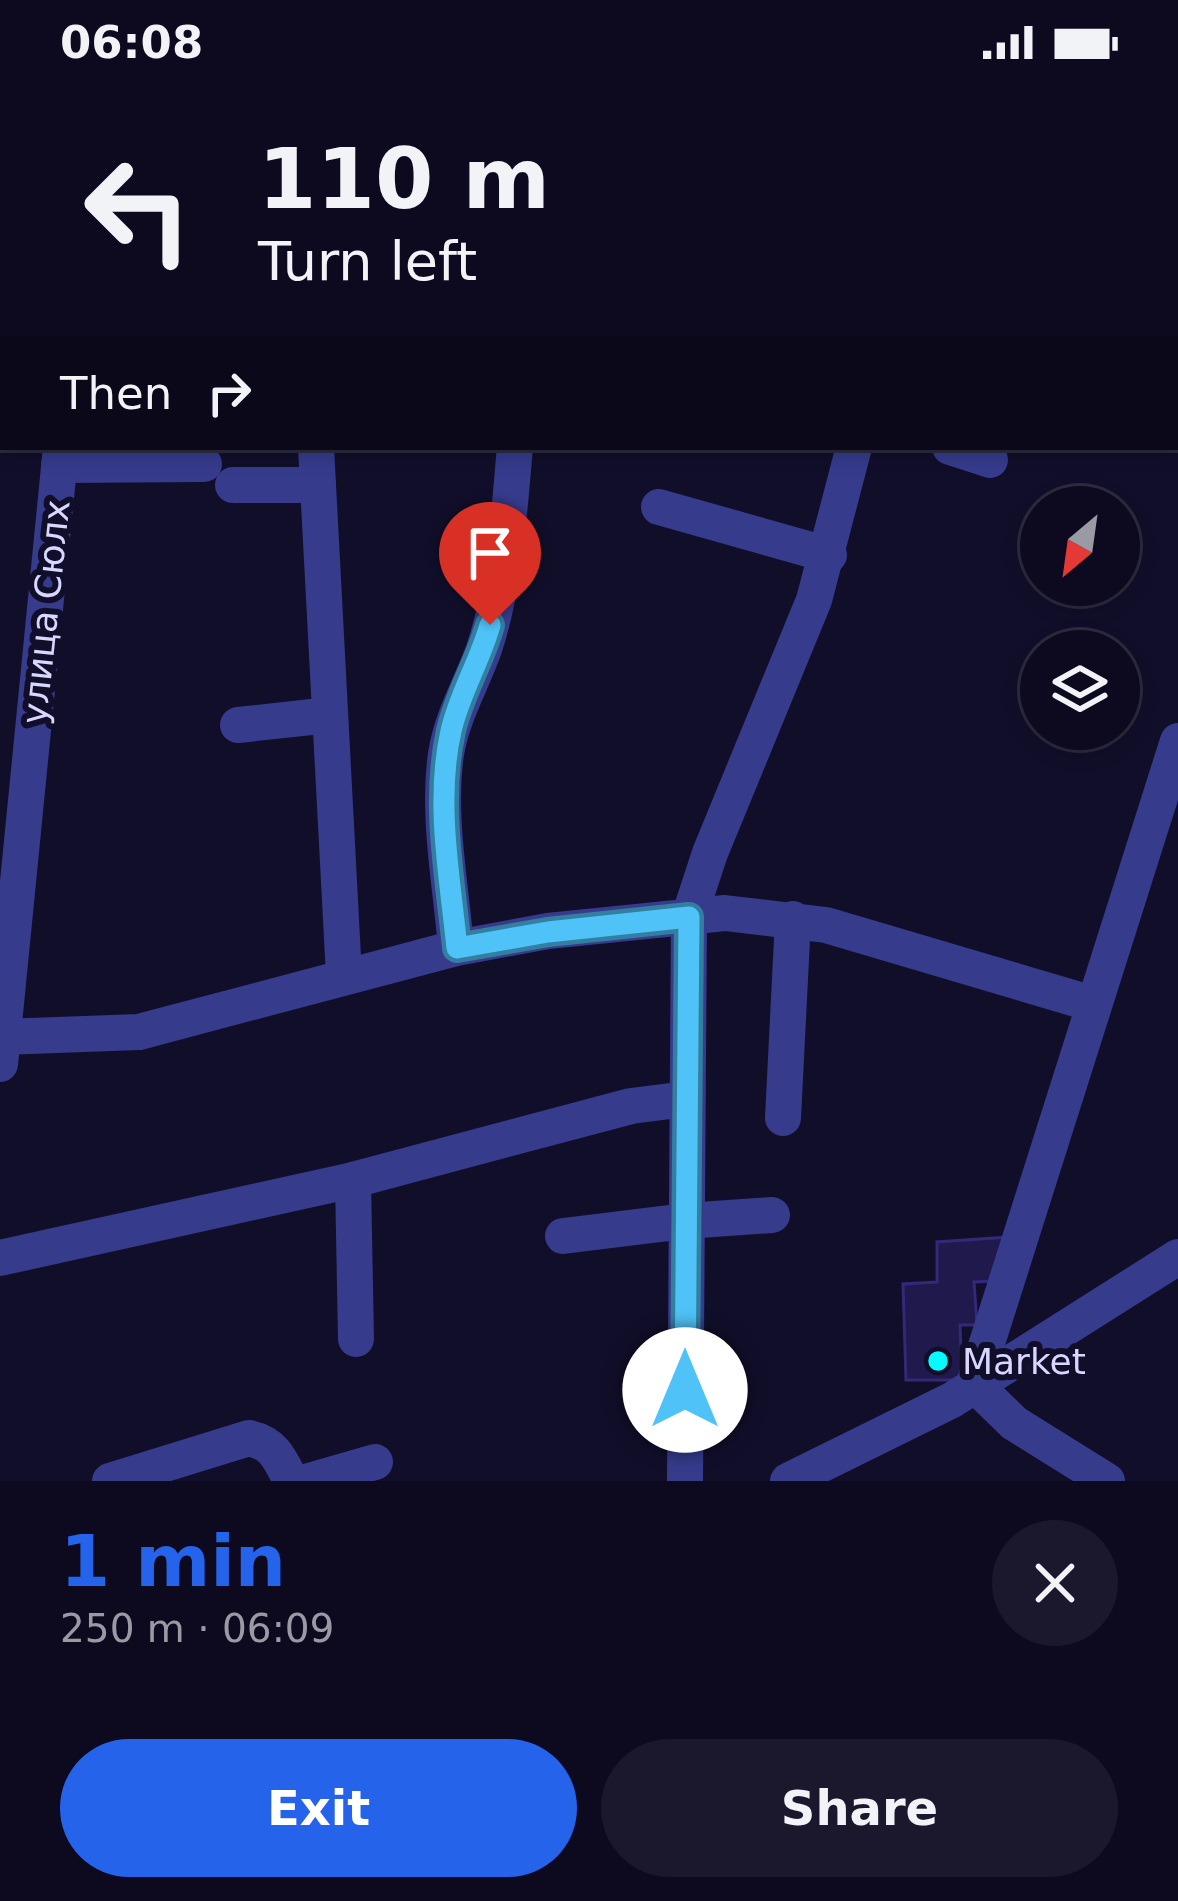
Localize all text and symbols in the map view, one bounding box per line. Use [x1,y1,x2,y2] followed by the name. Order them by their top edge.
[60,16,203,69] text: 06:08
[258,130,550,228] text: 110 m
[60,132,216,288] icon: left
[258,230,477,293] text: Turn left
[196,360,262,426] icon: right
[60,367,172,420] text: Then
[1020,486,1140,606] north arrow
[1020,486,1140,750] map controls
[13,498,78,726] street label: улица Сюлх
[439,502,541,625] pin
[457,520,523,586] icon: arrive
[1020,630,1140,750] button: layers
[622,1327,748,1453] position arrow
[962,1341,1086,1382] place label: Market
[925,1348,951,1374] marker: Market
[60,1519,286,1603] text: 1 min
[992,1520,1118,1646] button: close
[60,1606,334,1651] text: 250 m · 06:09
[60,1739,577,1877] button: Exit
[601,1739,1118,1877] button: Share

